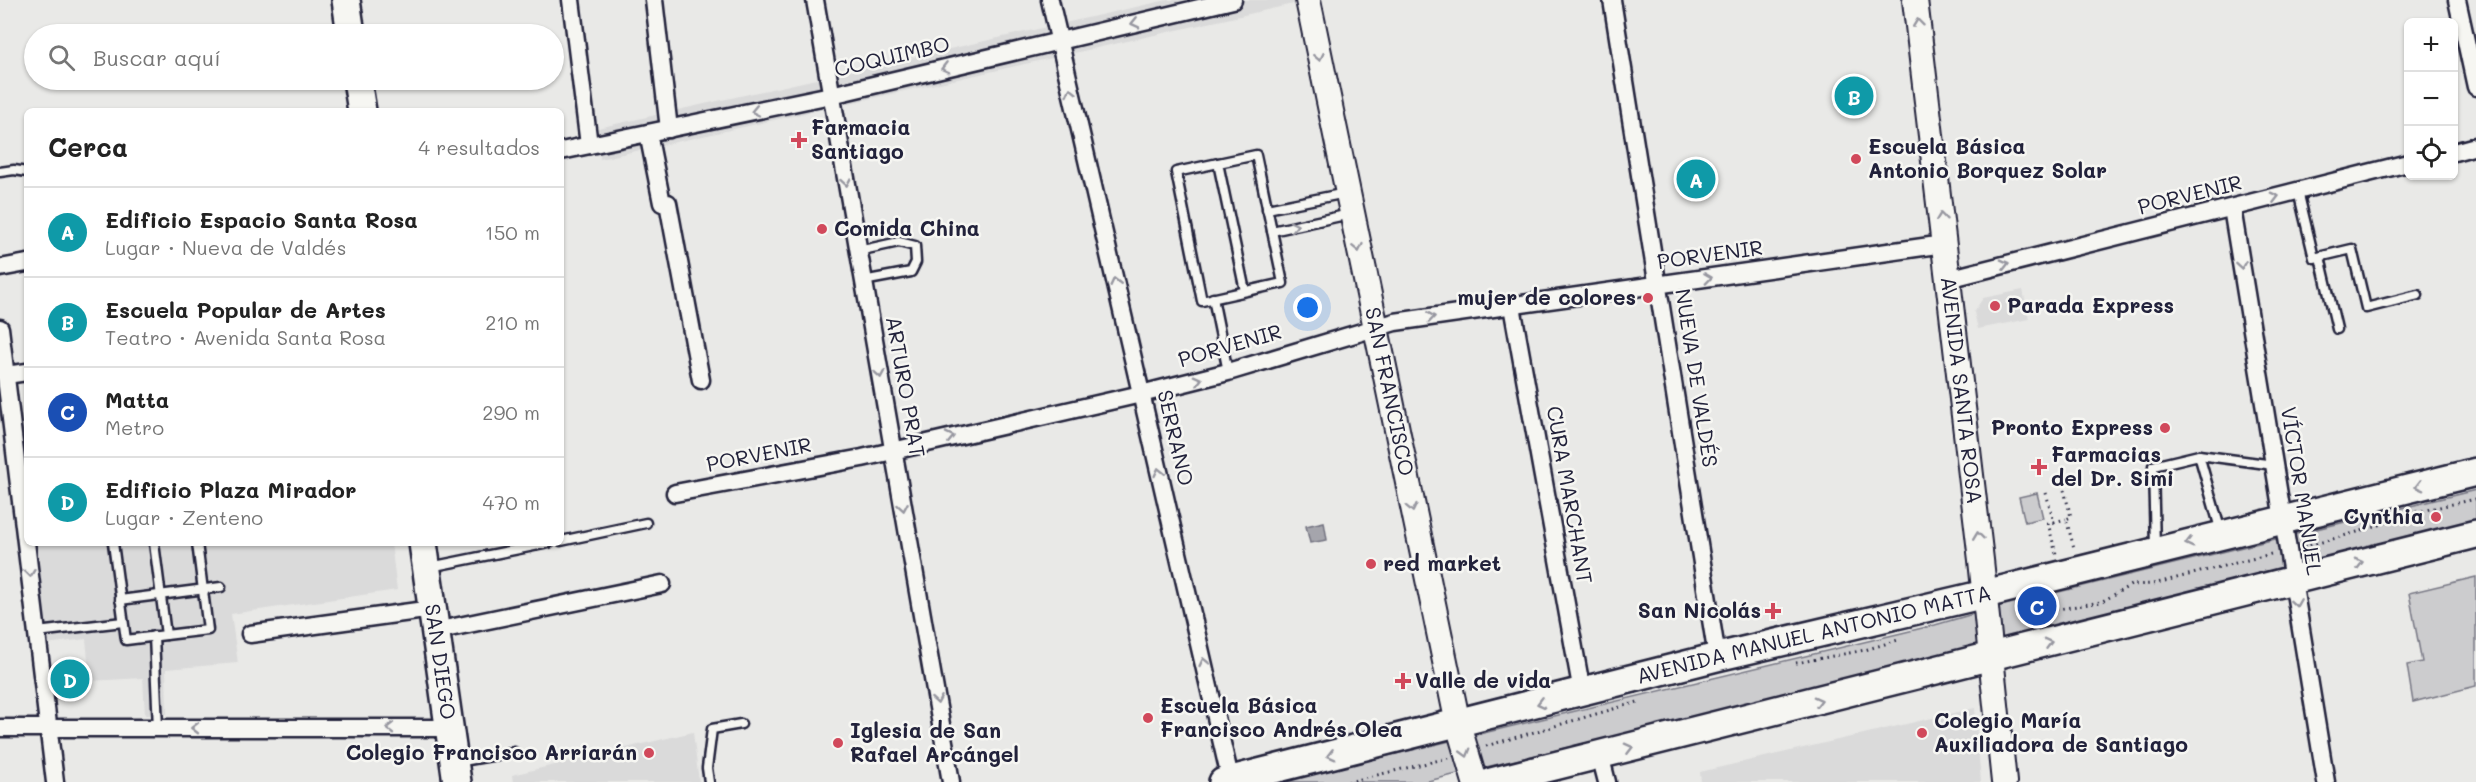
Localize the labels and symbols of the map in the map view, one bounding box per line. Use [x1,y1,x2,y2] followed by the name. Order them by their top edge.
[1130,15,1140,28] one-way arrow
[1912,19,1925,28] one-way arrow
[831,29,952,82] street label: COQUIMBO
[1312,52,1325,62] one-way arrow
[940,60,950,73] one-way arrow
[1834,74,1874,118] pin: B
[1065,87,1078,97] one-way arrow
[750,104,760,117] one-way arrow
[811,113,911,164] place label: Farmacia Santiago
[1868,132,2107,183] place label: Escuela Básica Antonio Borquez Solar
[792,133,806,147] marker: Farmacia Santiago
[1849,152,1863,166] marker: Escuela Básica Antonio Borquez Solar
[1676,156,1716,201] pin: A
[2135,168,2245,220] street label: PORVENIR
[839,176,852,186] one-way arrow
[2270,191,2280,204] one-way arrow
[1935,212,1947,221] one-way arrow
[834,214,980,241] place label: Comida China
[1289,221,1299,234] one-way arrow
[815,222,829,236] marker: Comida China
[1655,233,1764,274] street label: PORVENIR
[1351,243,1364,253] one-way arrow
[2000,259,2010,272] one-way arrow
[2235,261,2247,270] one-way arrow
[1703,273,1712,285] one-way arrow
[1936,275,1989,505] street label: AVENIDA SANTA ROSA
[1109,277,1122,287] one-way arrow
[1457,283,1636,310] place label: mujer de colores
[1670,286,1725,469] street label: NUEVA DE VALDÉS
[1641,291,1655,305] marker: mujer de colores
[2007,291,2174,318] place label: Parada Express
[1293,293,1322,322] your location
[1988,299,2002,313] marker: Parada Express
[1360,305,1421,478] street label: SAN FRANCISCO
[1427,311,1436,323] one-way arrow
[881,314,932,460] street label: ARTURO PRAT
[1175,317,1285,372] street label: PORVENIR
[873,369,886,379] one-way arrow
[1193,374,1203,387] one-way arrow
[1152,387,1201,488] street label: SERRANO
[1542,404,1599,586] street label: CURA MARCHANT
[2276,405,2329,577] street label: VÍCTOR MANUEL
[1991,413,2153,440] place label: Pronto Express
[2158,421,2172,435] marker: Pronto Express
[704,430,814,477] street label: PORVENIR
[945,431,955,444] one-way arrow
[2051,440,2174,491] place label: Farmacias del Dr. Simi
[2032,460,2046,474] marker: Farmacias del Dr. Simi
[1154,467,1167,477] one-way arrow
[2414,479,2424,492] one-way arrow
[1405,502,1418,512] one-way arrow
[2343,502,2424,530] place label: Cynthia
[897,503,909,512] one-way arrow
[2429,510,2443,524] marker: Cynthia
[1973,531,1985,540] one-way arrow
[2184,535,2194,548] one-way arrow
[1383,549,1501,576] place label: red market
[1364,557,1378,571] marker: red market
[2354,557,2364,570] one-way arrow
[24,569,36,578] one-way arrow
[1633,578,1994,689] street label: AVENIDA MANUEL ANTONIO MATTA
[2018,584,2056,628] pin: C
[1638,596,1761,623] place label: San Nicolás
[2290,598,2302,608] one-way arrow
[420,602,463,721] street label: SAN DIEGO
[1766,604,1780,618] marker: San Nicolás
[2043,638,2053,650] one-way arrow
[50,656,90,702] pin: D
[1198,657,1211,667] one-way arrow
[1415,666,1551,693] place label: Valle de vida
[1396,674,1410,688] marker: Valle de vida
[1160,691,1403,742] place label: Escuela Básica Francisco Andrés Olea
[930,694,943,704] one-way arrow
[1536,695,1546,708] one-way arrow
[1813,695,1823,708] one-way arrow
[1934,706,2188,757] place label: Colegio María Auxiliadora de Santiago
[1141,711,1155,725] marker: Escuela Básica Francisco Andrés Olea
[850,716,1019,767] place label: Iglesia de San Rafael Arcángel
[191,722,200,734] one-way arrow
[386,722,395,734] one-way arrow
[1915,726,1929,740] marker: Colegio María Auxiliadora de Santiago
[831,736,845,750] marker: Iglesia de San Rafael Arcángel
[346,738,637,765] place label: Colegio Francisco Arriarán
[1623,743,1634,755] one-way arrow
[642,746,656,760] marker: Colegio Francisco Arriarán
[1459,747,1471,758] one-way arrow
[1326,748,1337,760] one-way arrow

